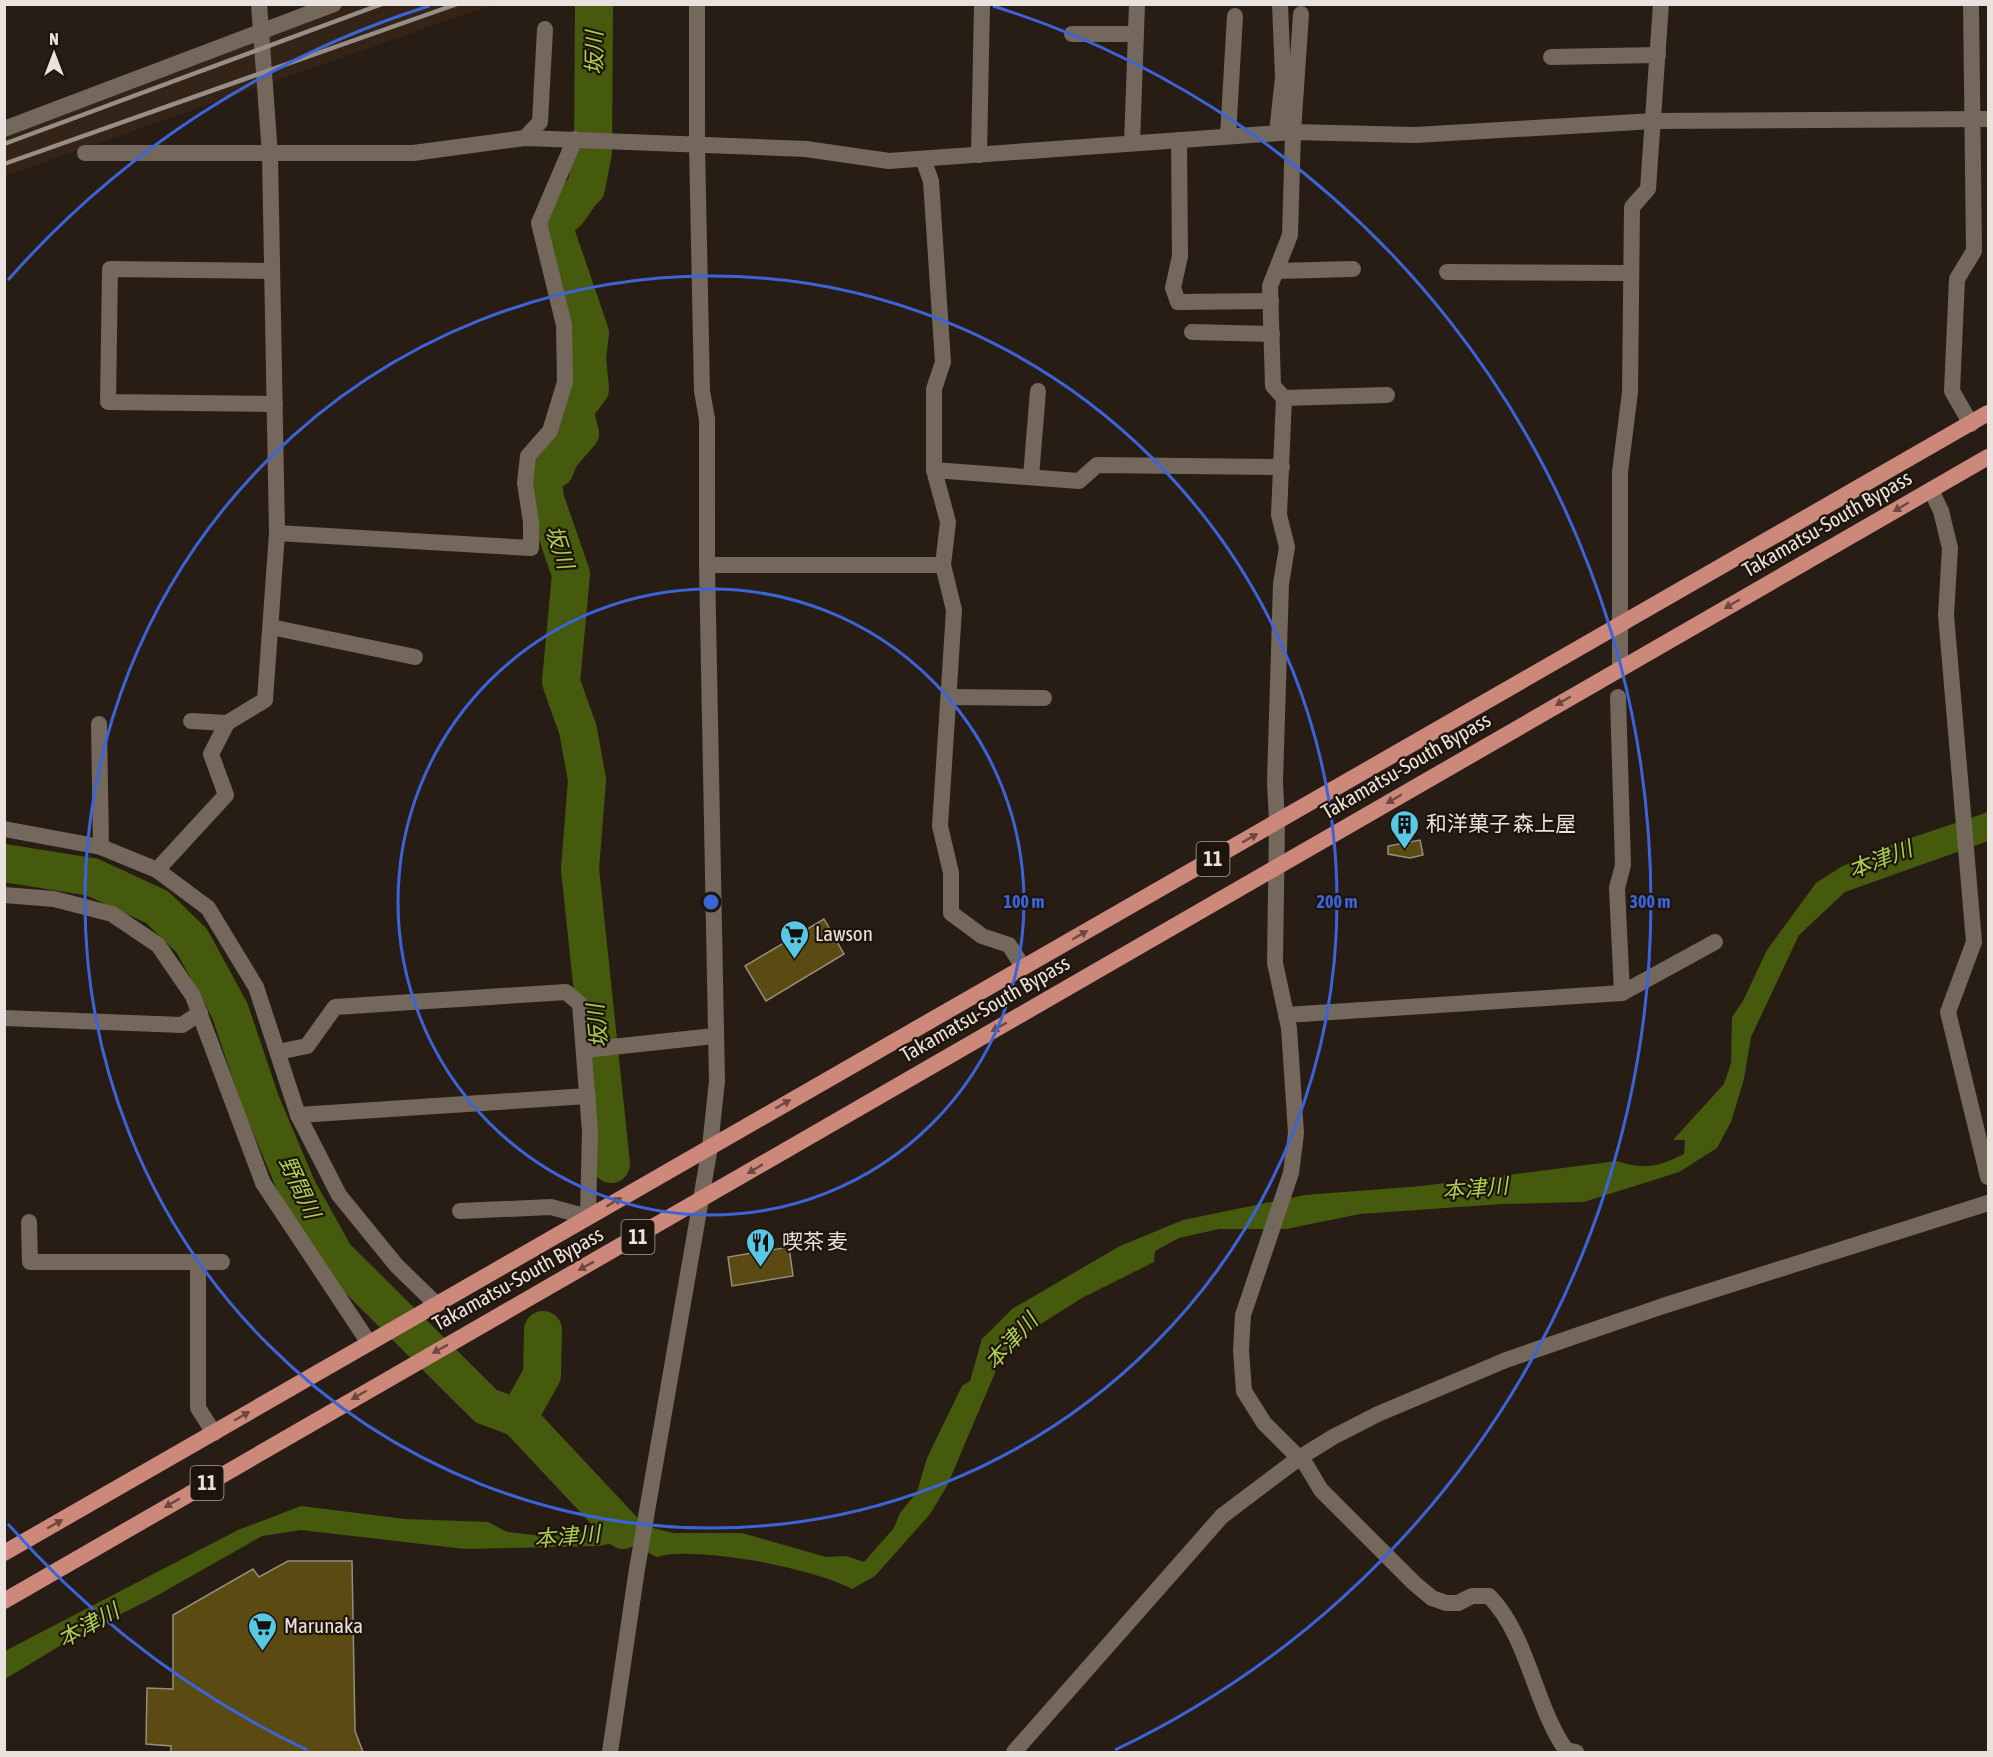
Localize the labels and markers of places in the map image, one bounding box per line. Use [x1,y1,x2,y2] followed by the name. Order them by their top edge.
[1389,808,1421,850] building icon: 和洋菓子 森上屋
[1426,811,1576,835] place label: 和洋菓子 森上屋
[701,892,721,912] centre of rings
[778,918,810,960] supermarket icon: Lawson
[815,921,873,945] place label: Lawson
[745,1226,777,1268] restaurant icon: 喫茶 麦
[782,1229,848,1253] place label: 喫茶 麦
[247,1610,279,1652] supermarket icon: Marunaka
[284,1613,363,1637] place label: Marunaka

